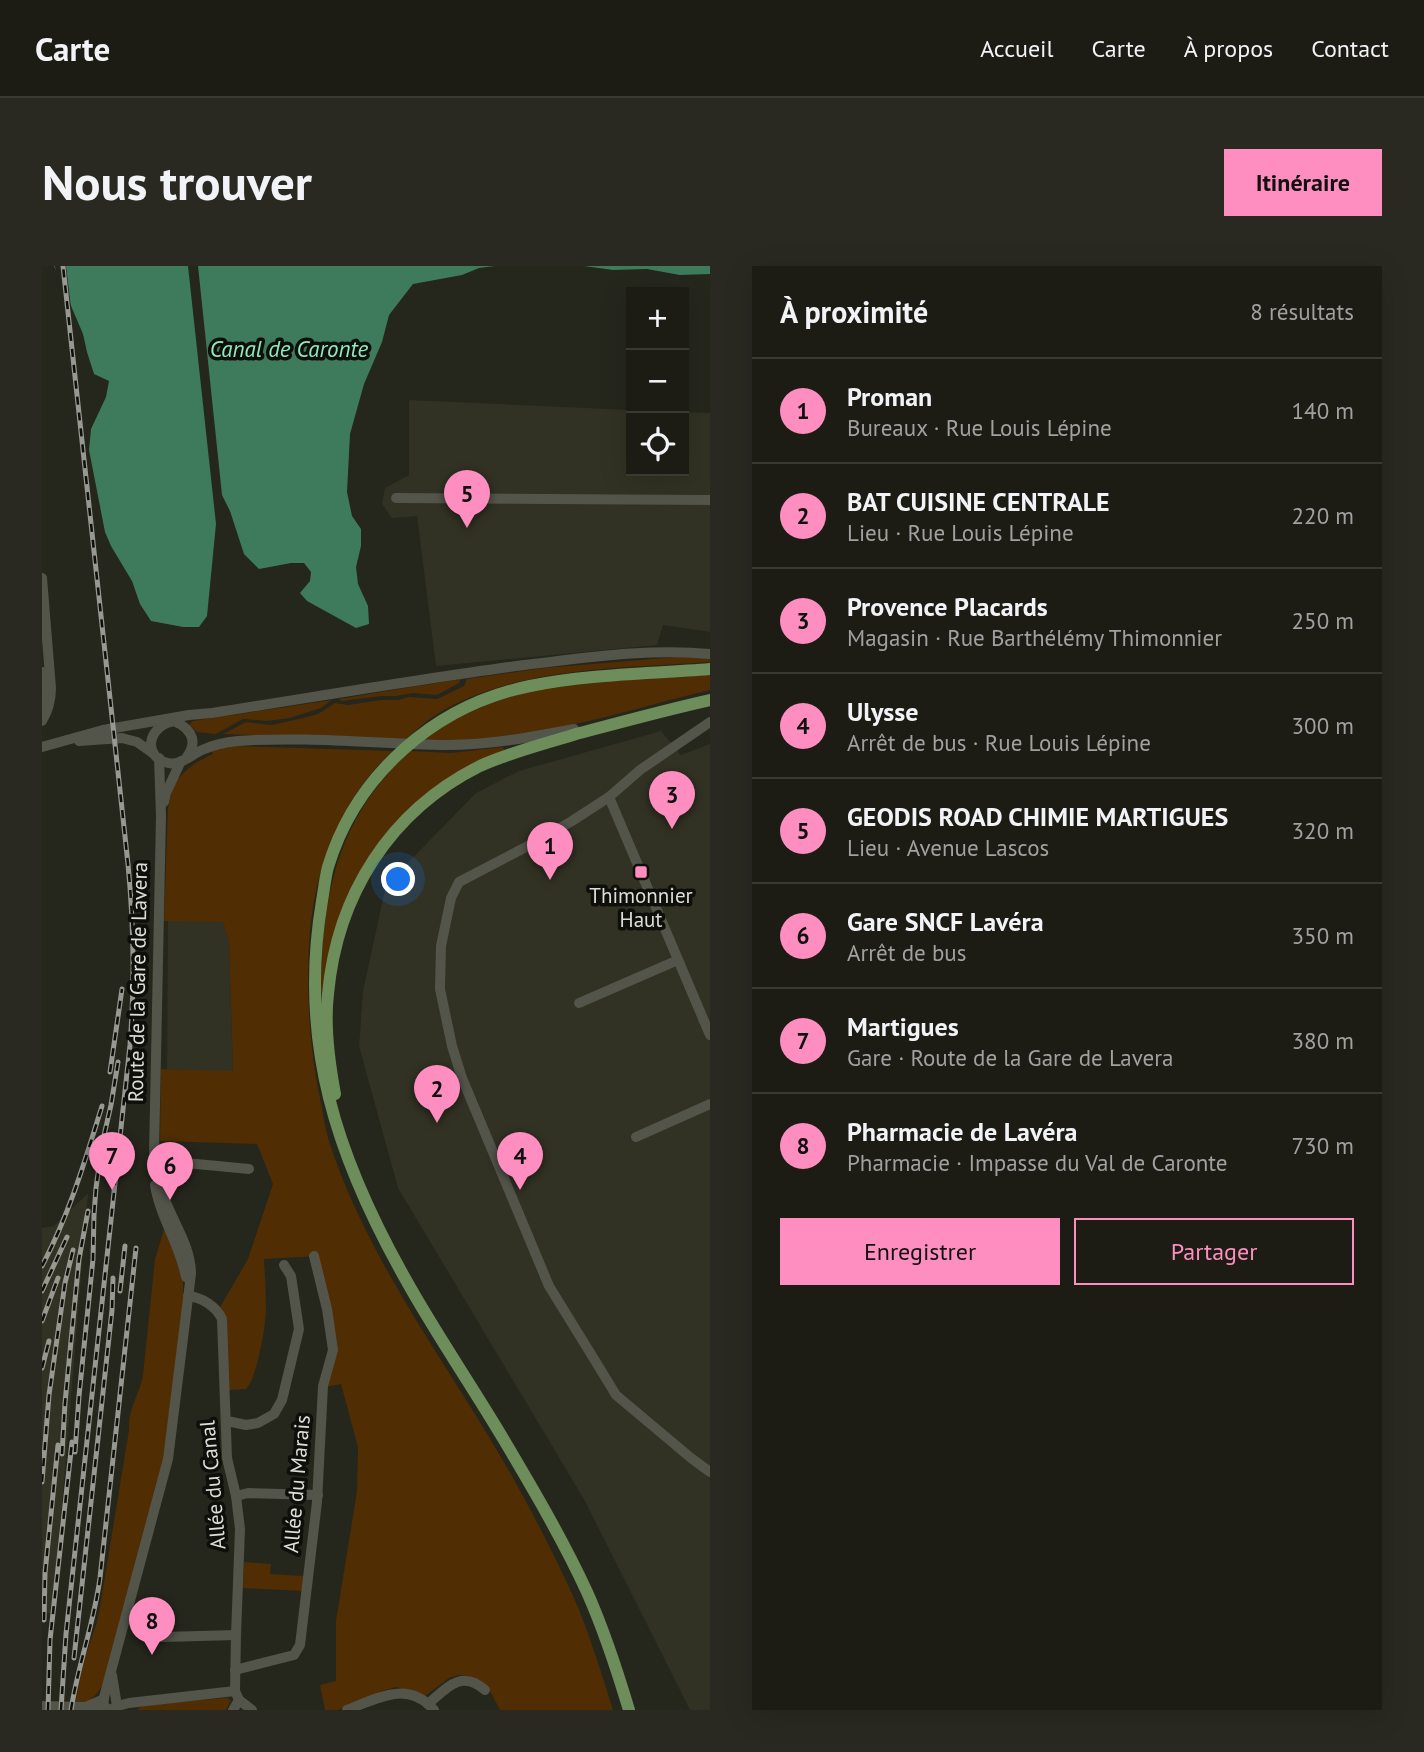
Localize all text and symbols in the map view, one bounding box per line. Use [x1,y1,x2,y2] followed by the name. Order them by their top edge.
[35,27,110,70] text: Carte
[980,33,1054,64] text: Accueil
[1092,33,1146,64] text: Carte
[1184,33,1273,64] text: À propos
[1311,33,1389,64] text: Contact
[1224,149,1382,216] button: Itinéraire
[42,150,312,214] text: Nous trouver
[626,287,689,476] map controls
[626,287,689,350] button: +
[780,292,928,331] text: À proximité
[1250,297,1354,326] text: 8 résultats
[210,334,369,363] water label: Canal de Caronte
[626,350,689,413] button: −
[847,380,932,413] text: Proman
[796,396,810,425] text: 1
[1292,396,1354,425] text: 140 m
[626,413,689,476] button: locate
[847,413,1112,442] text: Bureaux · Rue Louis Lépine
[444,470,490,528] pin: 5
[847,485,1110,518] text: BAT CUISINE CENTRALE
[796,501,810,530] text: 2
[1292,501,1354,530] text: 220 m
[847,518,1074,547] text: Lieu · Rue Louis Lépine
[847,590,1048,623] text: Provence Placards
[796,606,810,635] text: 3
[1292,606,1354,635] text: 250 m
[847,623,1222,652] text: Magasin · Rue Barthélémy Thimonnier
[847,695,919,728] text: Ulysse
[796,711,810,740] text: 4
[1292,711,1354,740] text: 300 m
[847,728,1151,757] text: Arrêt de bus · Rue Louis Lépine
[649,771,695,829] pin: 3
[847,800,1228,833] text: GEODIS ROAD CHIMIE MARTIGUES
[796,816,810,845] text: 5
[1292,816,1354,845] text: 320 m
[527,822,573,880] pin: 1
[847,833,1049,862] text: Lieu · Avenue Lascos
[122,862,153,1102] street label: Route de la Gare de Lavera
[381,862,415,896] your location
[633,864,649,880] marker: Thimonnier Haut
[589,882,693,933] place label: Thimonnier Haut
[847,905,1044,938] text: Gare SNCF Lavéra
[796,921,810,950] text: 6
[1292,921,1354,950] text: 350 m
[847,938,966,967] text: Arrêt de bus
[847,1010,959,1043] text: Martigues
[796,1026,810,1055] text: 7
[1292,1026,1354,1055] text: 380 m
[847,1043,1173,1072] text: Gare · Route de la Gare de Lavera
[414,1065,460,1123] pin: 2
[847,1115,1077,1148] text: Pharmacie de Lavéra
[796,1131,810,1160] text: 8
[1292,1131,1354,1160] text: 730 m
[89,1132,135,1190] pin: 7
[497,1132,543,1190] pin: 4
[147,1142,193,1200] pin: 6
[847,1148,1228,1177] text: Pharmacie · Impasse du Val de Caronte
[780,1218,1060,1285] button: Enregistrer
[1074,1218,1354,1285] button: Partager
[277,1414,316,1554] street label: Allée du Marais
[193,1419,232,1551] street label: Allée du Canal
[129,1597,175,1655] pin: 8

